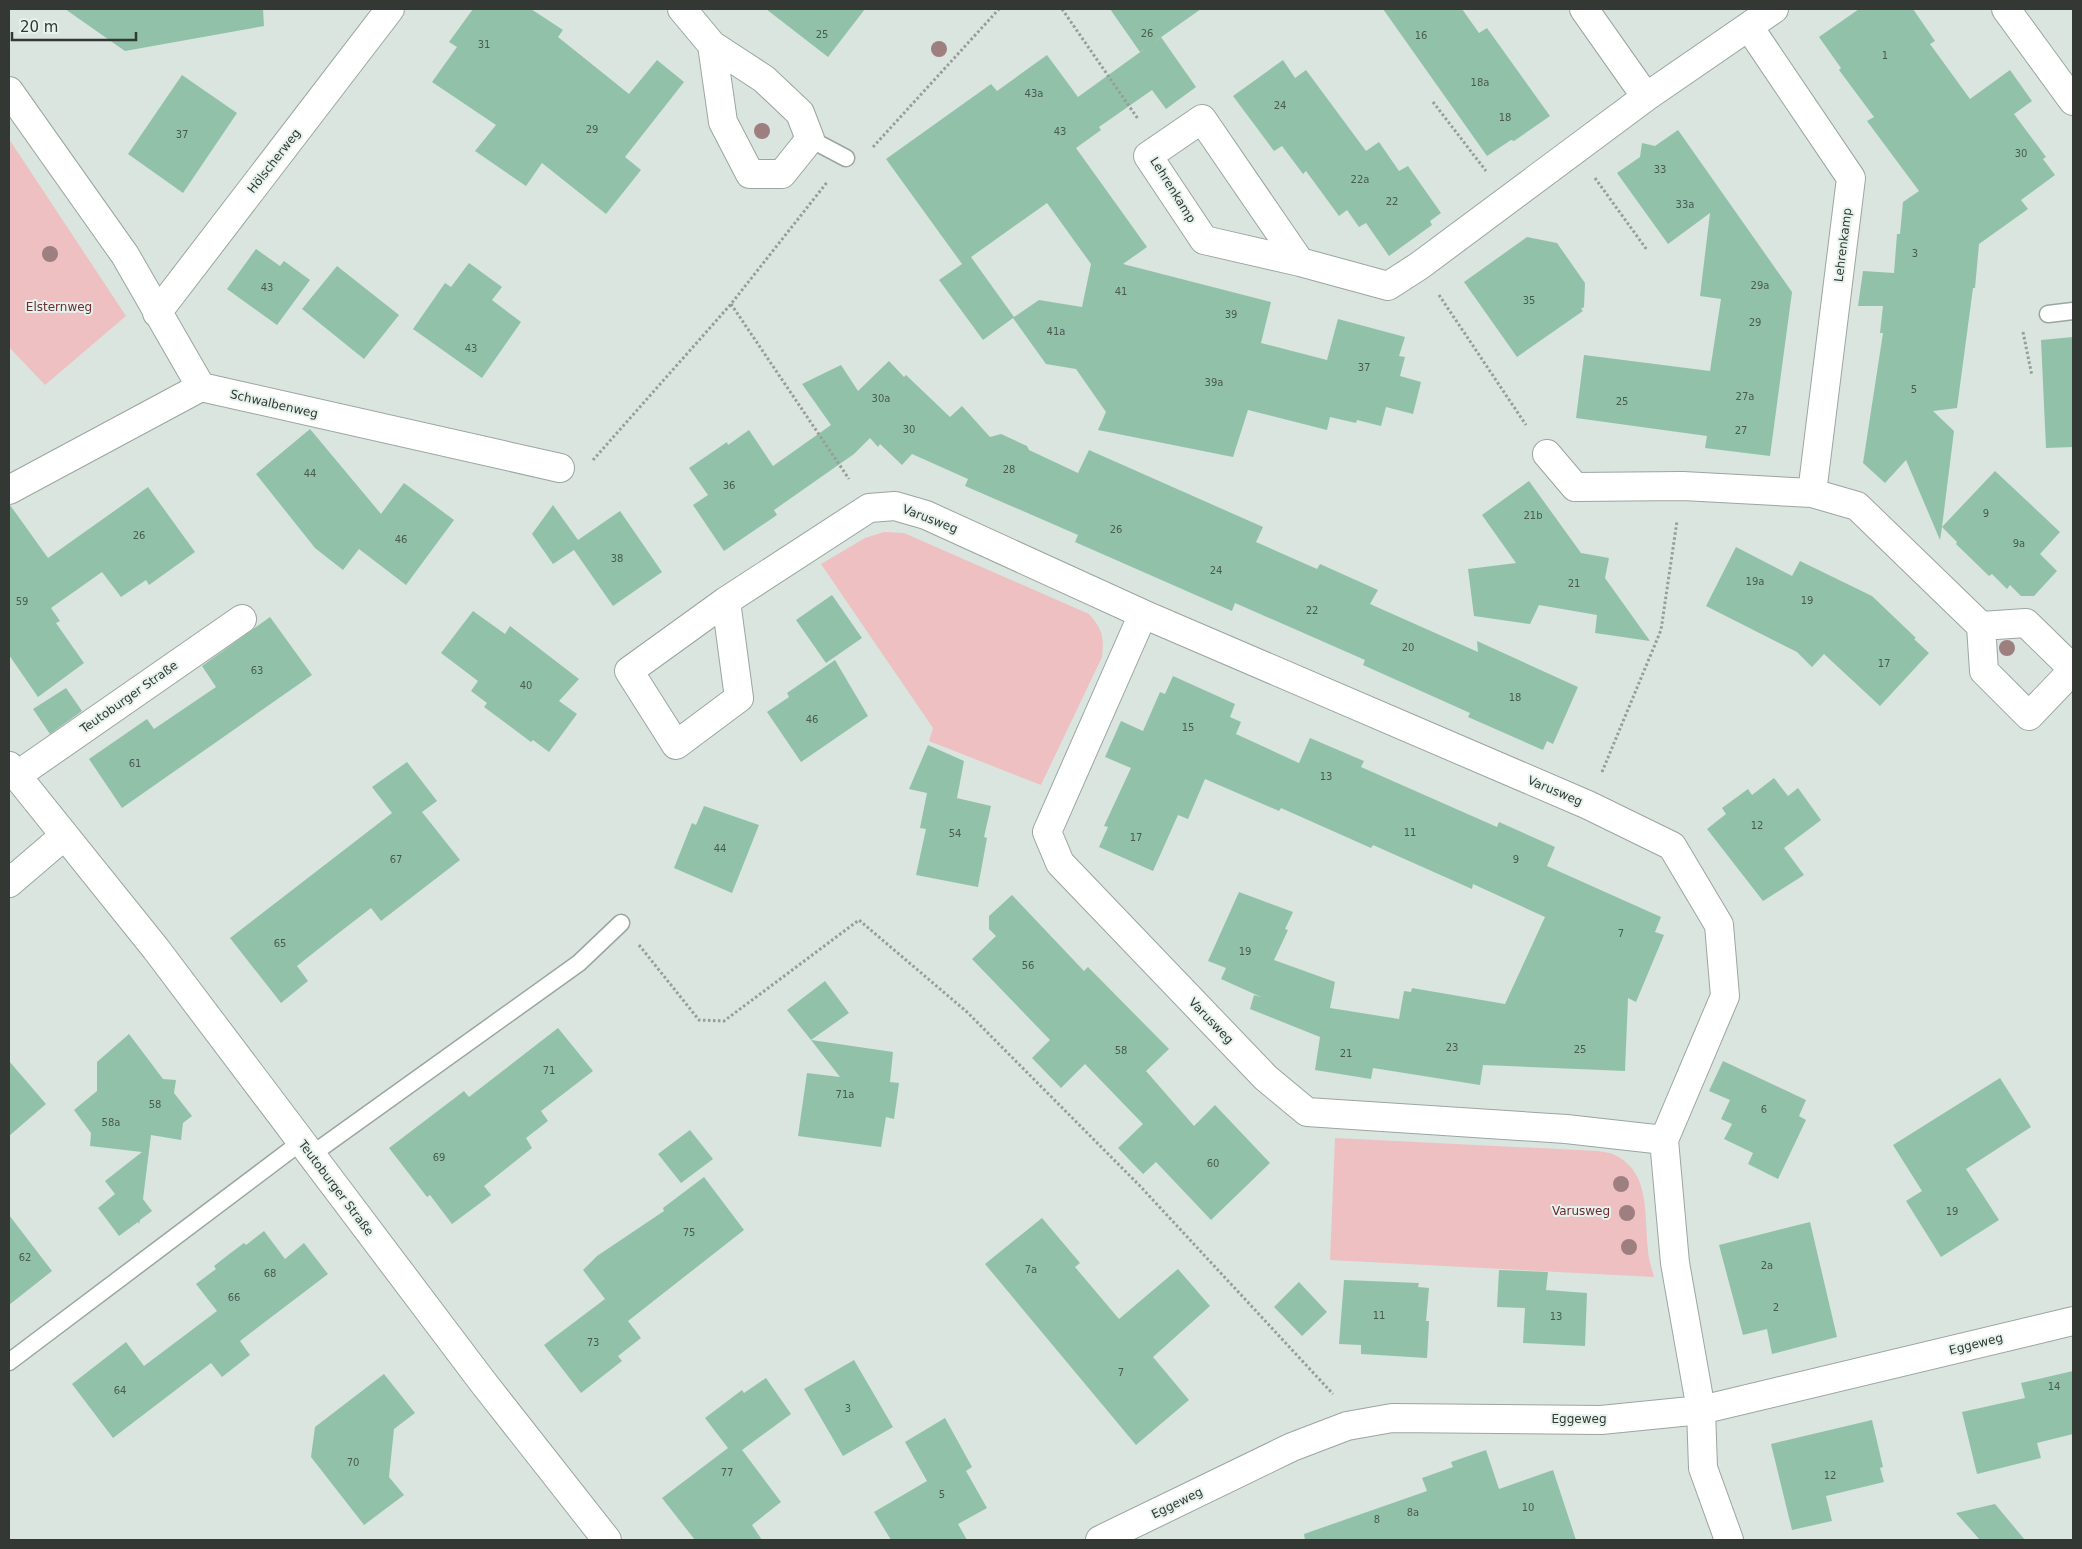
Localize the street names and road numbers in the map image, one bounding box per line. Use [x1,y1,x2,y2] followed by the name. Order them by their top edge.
[245,126,303,196] street label: Hölscherweg
[1147,155,1199,225] street label: Lehrenkamp
[1832,207,1854,283] street label: Lehrenkamp
[229,387,319,421] street label: Schwalbenweg
[900,502,960,536] street label: Varusweg
[77,658,180,736] street label: Teutoburger Straße
[1525,773,1585,809] street label: Varusweg
[1186,995,1236,1047] street label: Varusweg
[295,1137,376,1238] street label: Teutoburger Straße
[1948,1331,2004,1357] street label: Eggeweg
[1551,1412,1607,1426] street label: Eggeweg
[1149,1485,1205,1521] street label: Eggeweg

